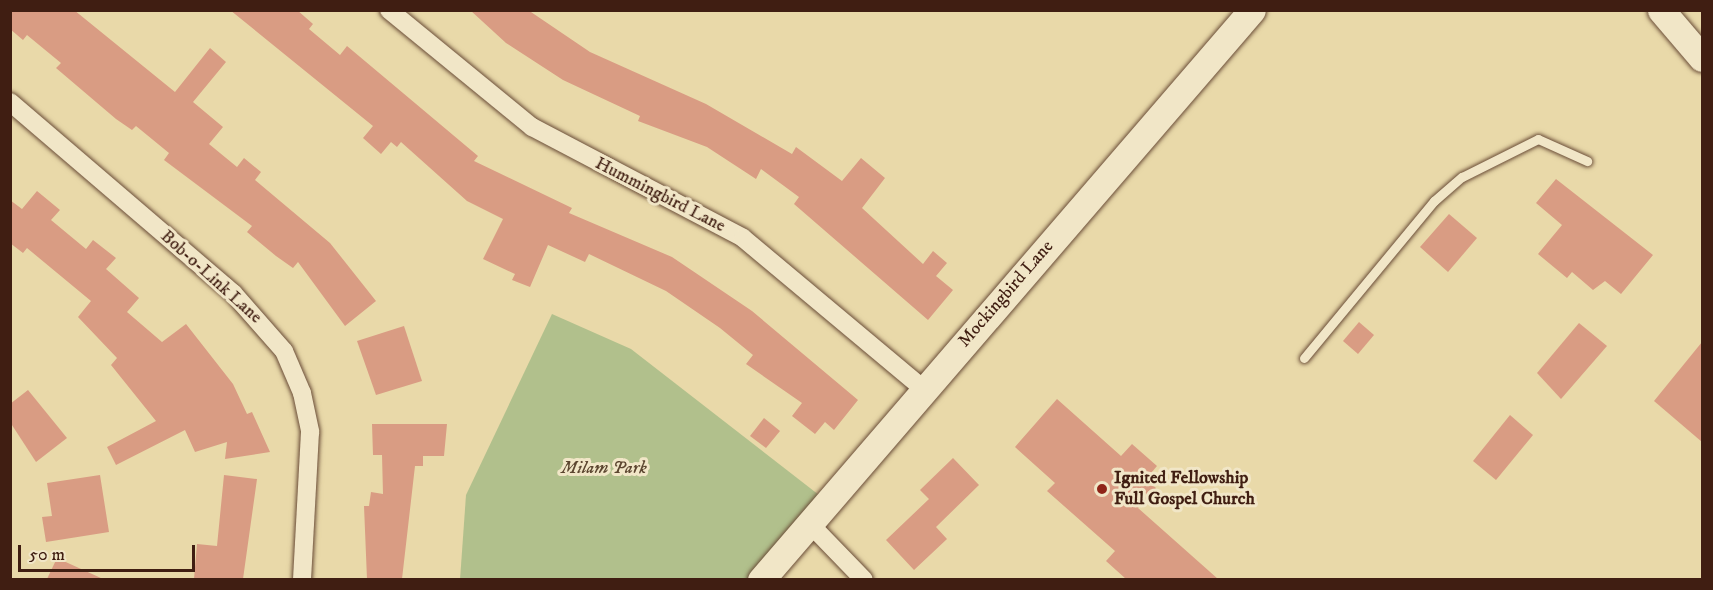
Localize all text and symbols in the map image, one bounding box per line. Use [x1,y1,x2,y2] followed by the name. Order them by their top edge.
[591,153,729,237] street label: Hummingbird Lane
[156,226,266,328] street label: Bob-o-Link Lane
[954,236,1058,352] street label: Mockingbird Lane
[561,457,647,479] park label: Milam Park
[1114,468,1255,510] place label: Ignited Fellowship Full Gospel Church
[1095,482,1109,496] marker: Ignited Fellowship Full Gospel Church
[21,533,198,571] scale bar
[29,544,65,566] text: 50 m

